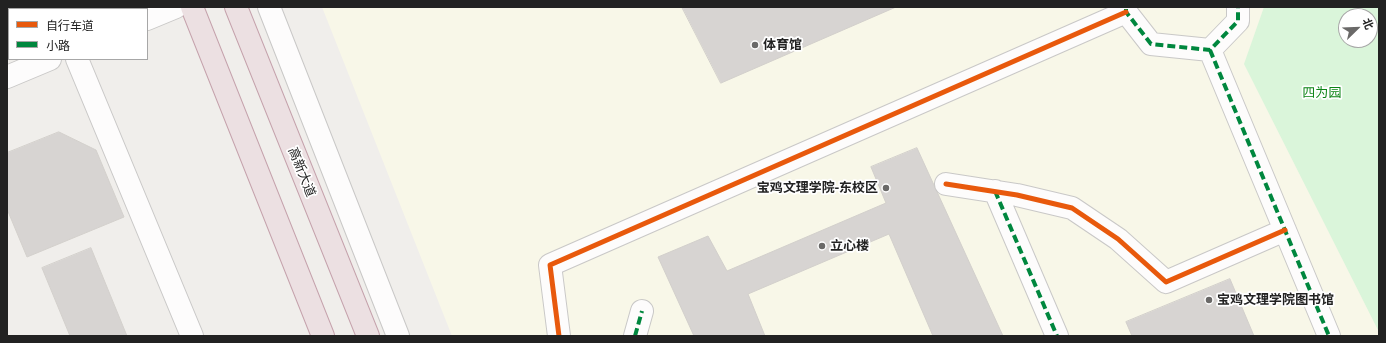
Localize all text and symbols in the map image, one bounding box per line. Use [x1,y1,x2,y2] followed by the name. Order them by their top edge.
[8,8,148,60] legend
[1338,8,1378,48] north arrow
[1360,16,1376,31] text: 北
[46,19,94,32] text: 自行车道
[763,37,802,53] place label: 体育馆
[46,39,70,52] text: 小路
[750,40,760,50] marker: 体育馆
[1303,85,1341,101] park label: 四为园
[285,145,319,199] street label: 高新大道
[757,180,878,196] place label: 宝鸡文理学院-东校区
[881,183,891,193] marker: 宝鸡文理学院-东校区
[830,238,869,254] place label: 立心楼
[817,241,827,251] marker: 立心楼
[1217,292,1334,308] place label: 宝鸡文理学院图书馆
[1204,295,1214,305] marker: 宝鸡文理学院图书馆

